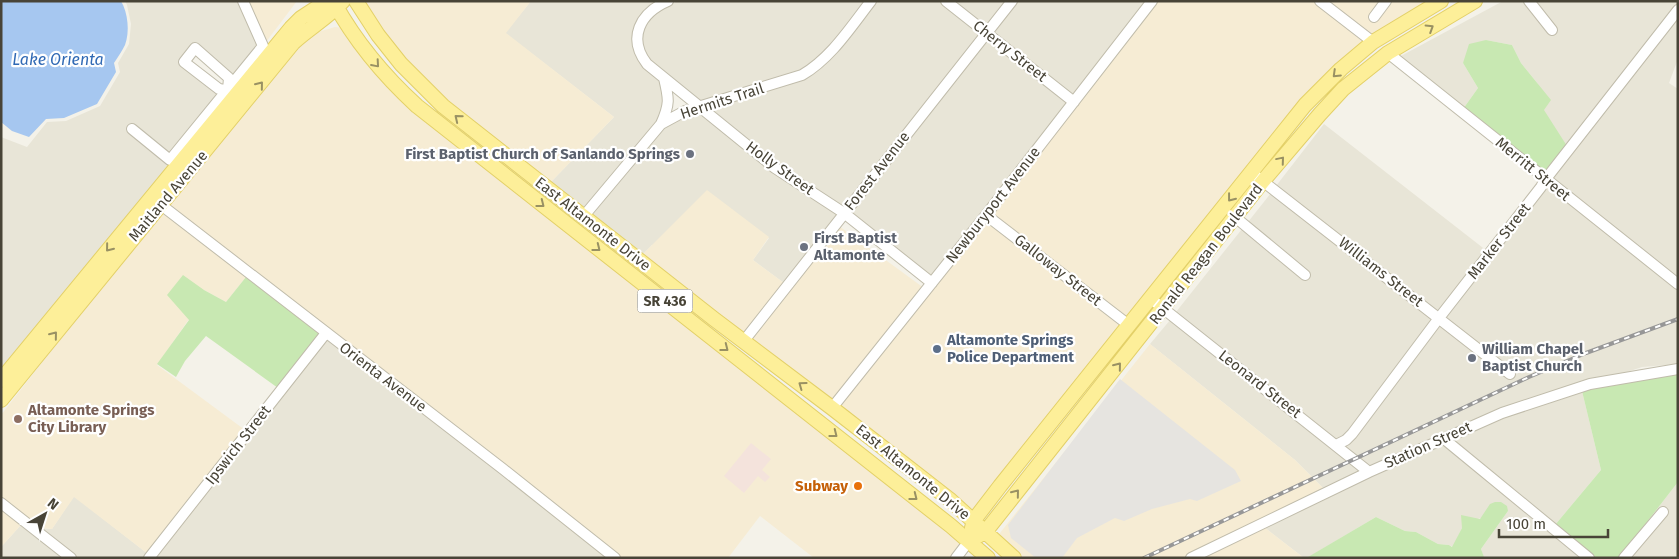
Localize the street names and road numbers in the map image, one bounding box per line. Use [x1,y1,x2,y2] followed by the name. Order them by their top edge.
[969,17,1051,86] street label: Cherry Street
[678,79,767,123] street label: Hermits Trail
[841,128,913,214] street label: Forest Avenue
[1492,133,1575,205] street label: Merritt Street
[742,137,818,199] street label: Holly Street
[942,143,1044,267] street label: Newburyport Avenue
[125,147,211,245] street label: Maitland Avenue
[532,173,654,275] street label: East Altamonte Drive
[1145,180,1267,328] street label: Ronald Reagan Boulevard
[1464,199,1535,283] street label: Marker Street
[1011,230,1106,310] street label: Galloway Street
[1335,233,1427,311] street label: Williams Street
[638,290,692,312] road number: SR 436
[336,338,430,416] street label: Orienta Avenue
[1215,346,1305,422] street label: Leonard Street
[201,401,275,488] street label: Ipswich Street
[1382,418,1475,472] street label: Station Street
[852,420,974,524] street label: East Altamonte Drive

